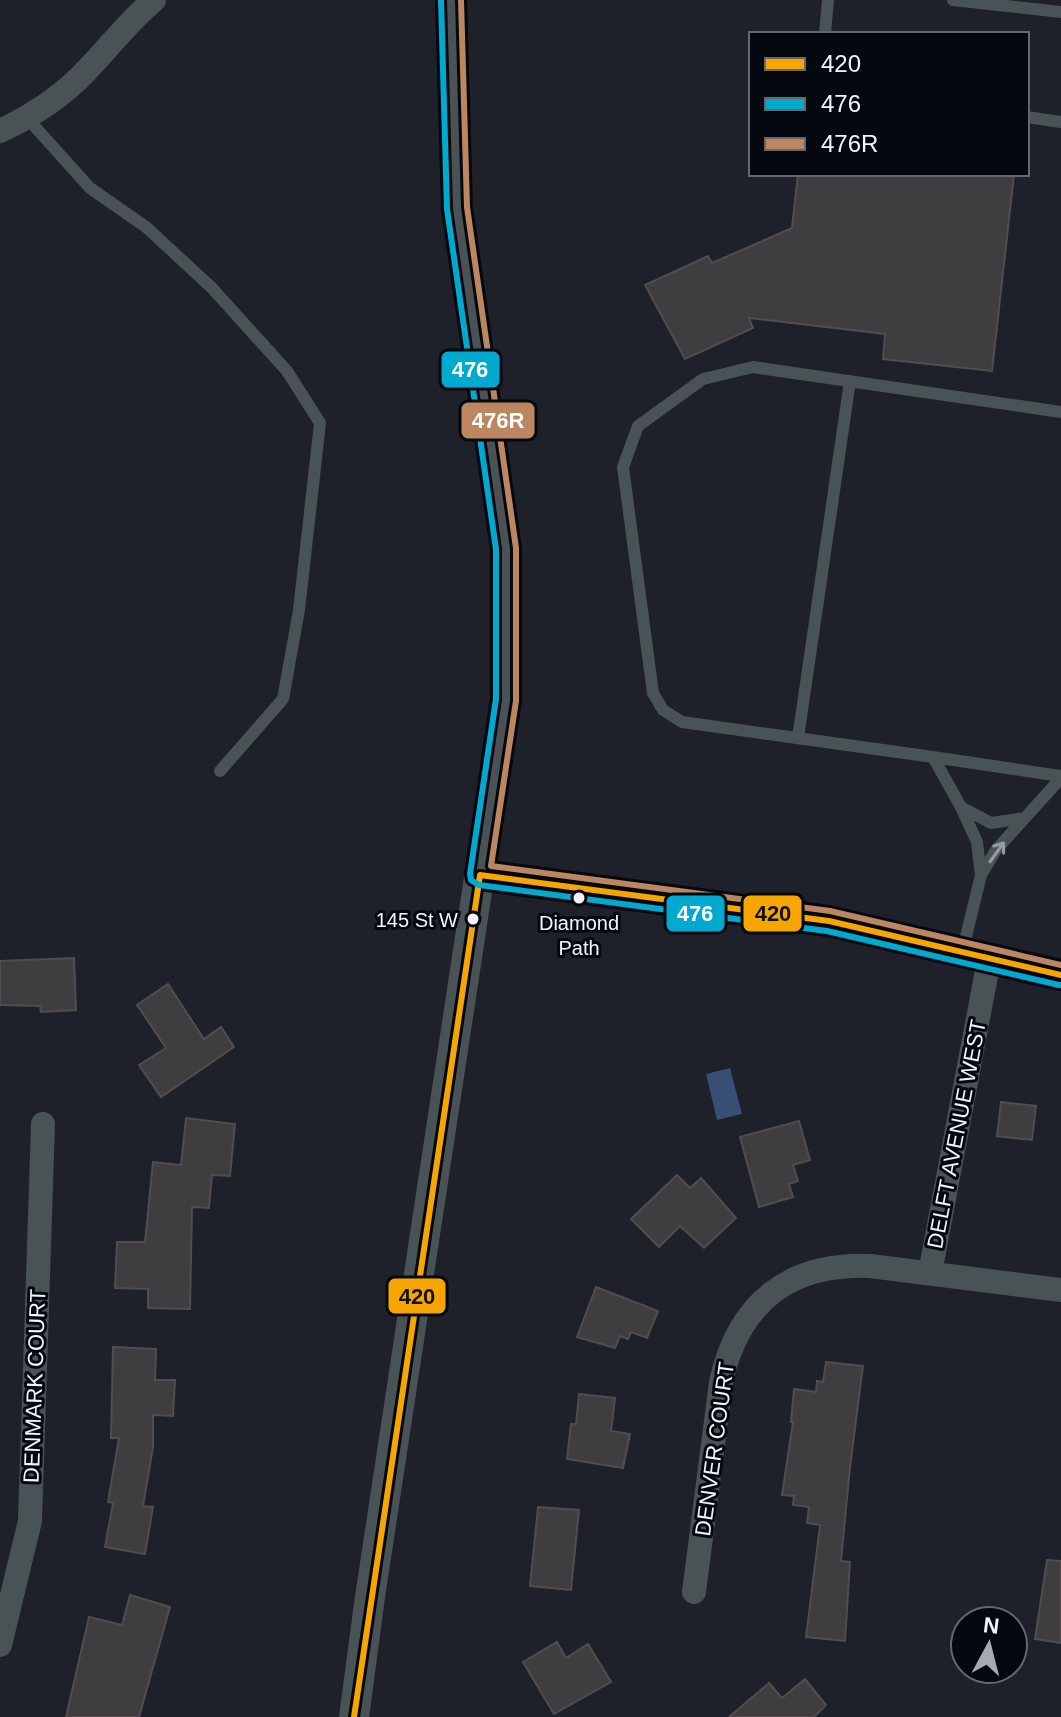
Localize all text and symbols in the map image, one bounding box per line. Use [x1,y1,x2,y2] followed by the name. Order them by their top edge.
[749,32,1029,176] legend
[821,50,861,77] text: 420
[821,90,861,117] text: 476
[821,130,878,157] text: 476R
[440,350,501,389] line badge: 476
[452,357,488,382] text: 476
[460,401,536,440] line badge: 476R
[472,408,524,433] text: 476R
[988,842,1005,863] one-way arrow
[571,890,587,906] marker: Diamond Path
[665,894,726,933] line badge: 476
[742,894,803,933] line badge: 420
[677,901,713,926] text: 476
[755,901,791,926] text: 420
[376,909,458,931] place label: 145 St W
[465,911,481,927] marker: 145 St W
[539,912,619,959] place label: Diamond Path
[922,1018,991,1251] street label: DELFT AVENUE WEST
[387,1277,447,1315] line badge: 420
[399,1284,435,1309] text: 420
[19,1289,50,1483] street label: DENMARK COURT
[690,1360,739,1538] street label: DENVER COURT
[949,1605,1029,1685] north arrow
[982,1612,1001,1639] text: N

